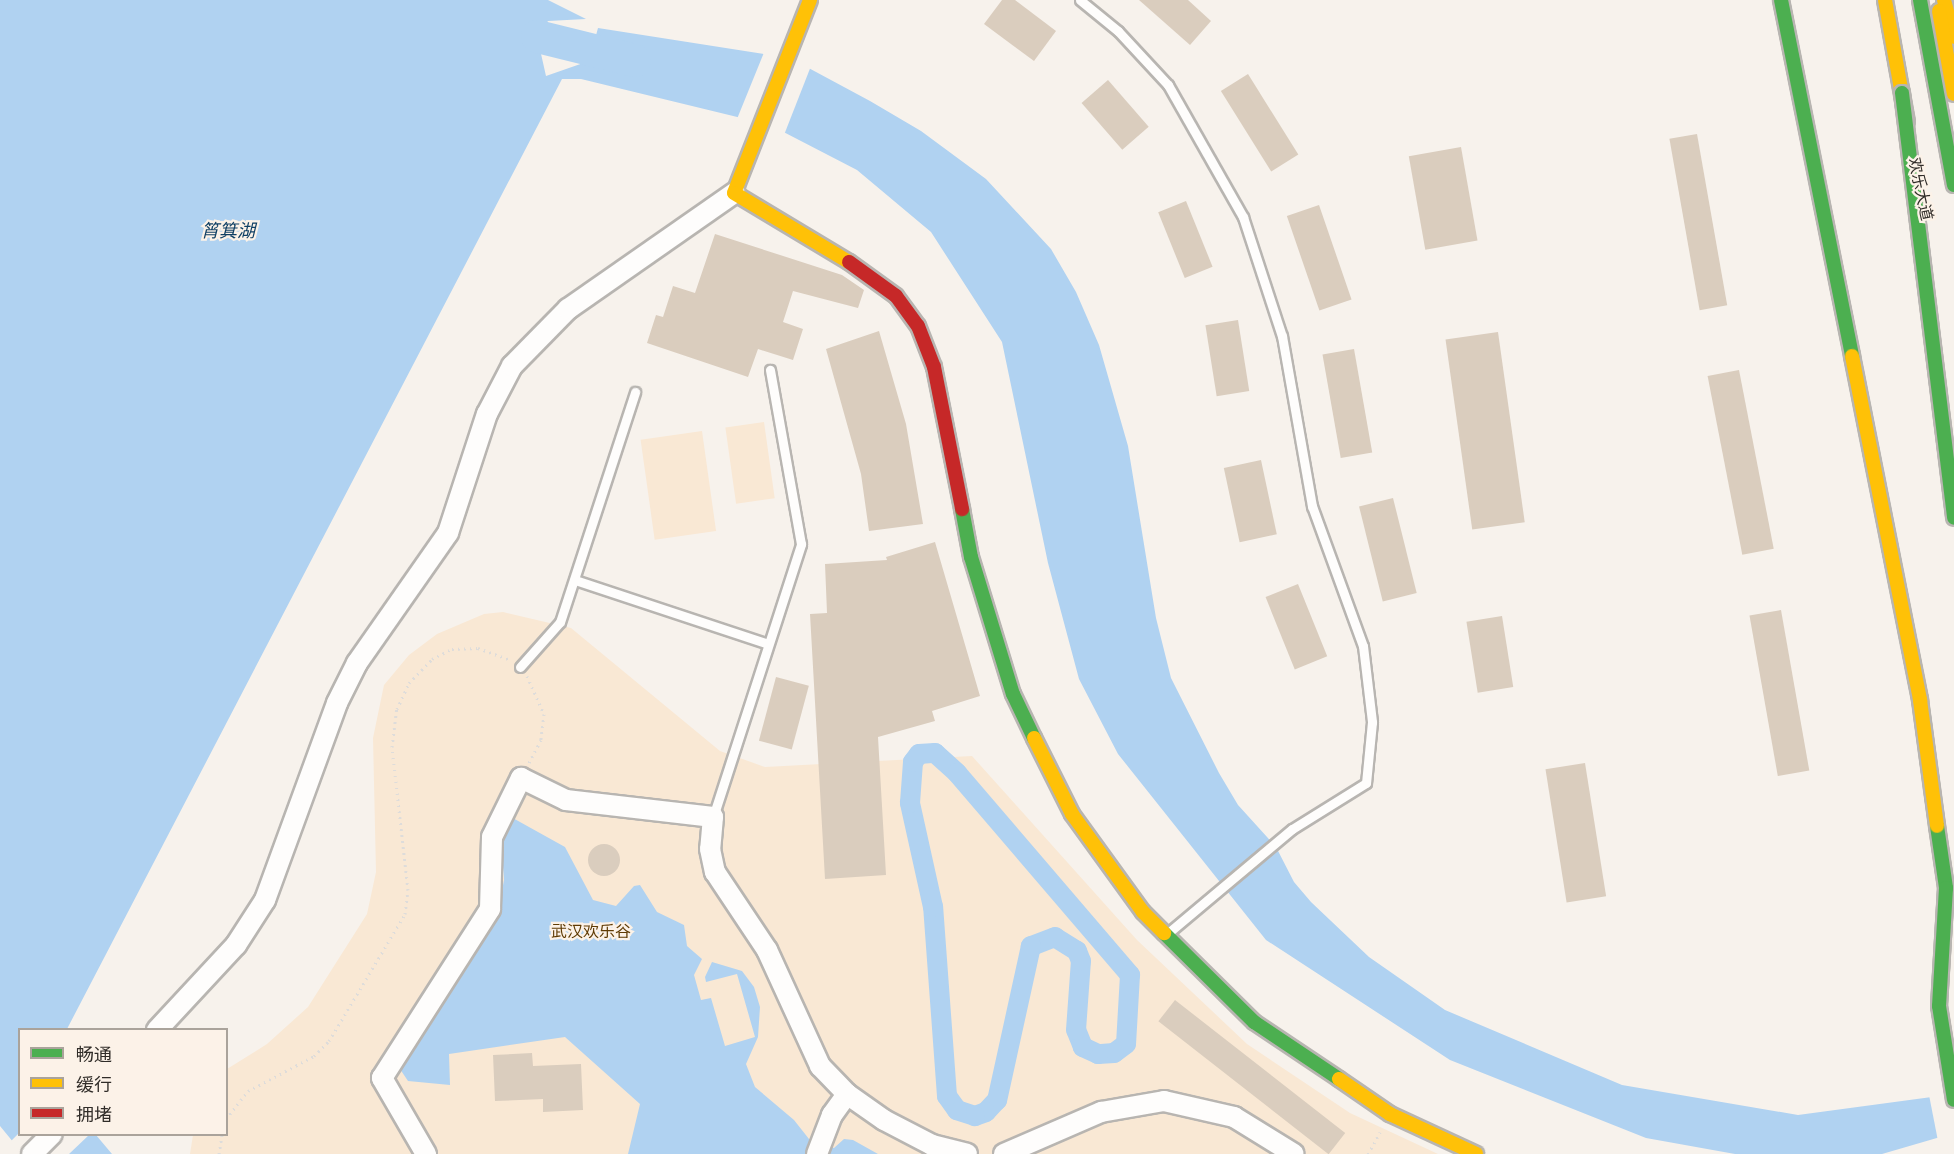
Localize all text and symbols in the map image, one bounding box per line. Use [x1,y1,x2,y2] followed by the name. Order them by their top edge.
[1905,156,1937,222] street label: 欢乐大道
[201,219,255,241] water label: 筲箕湖
[551,921,631,941] park label: 武汉欢乐谷
[18,1028,228,1136] legend
[76,1042,112,1066] text: 畅通
[76,1072,112,1096] text: 缓行
[76,1102,112,1126] text: 拥堵

